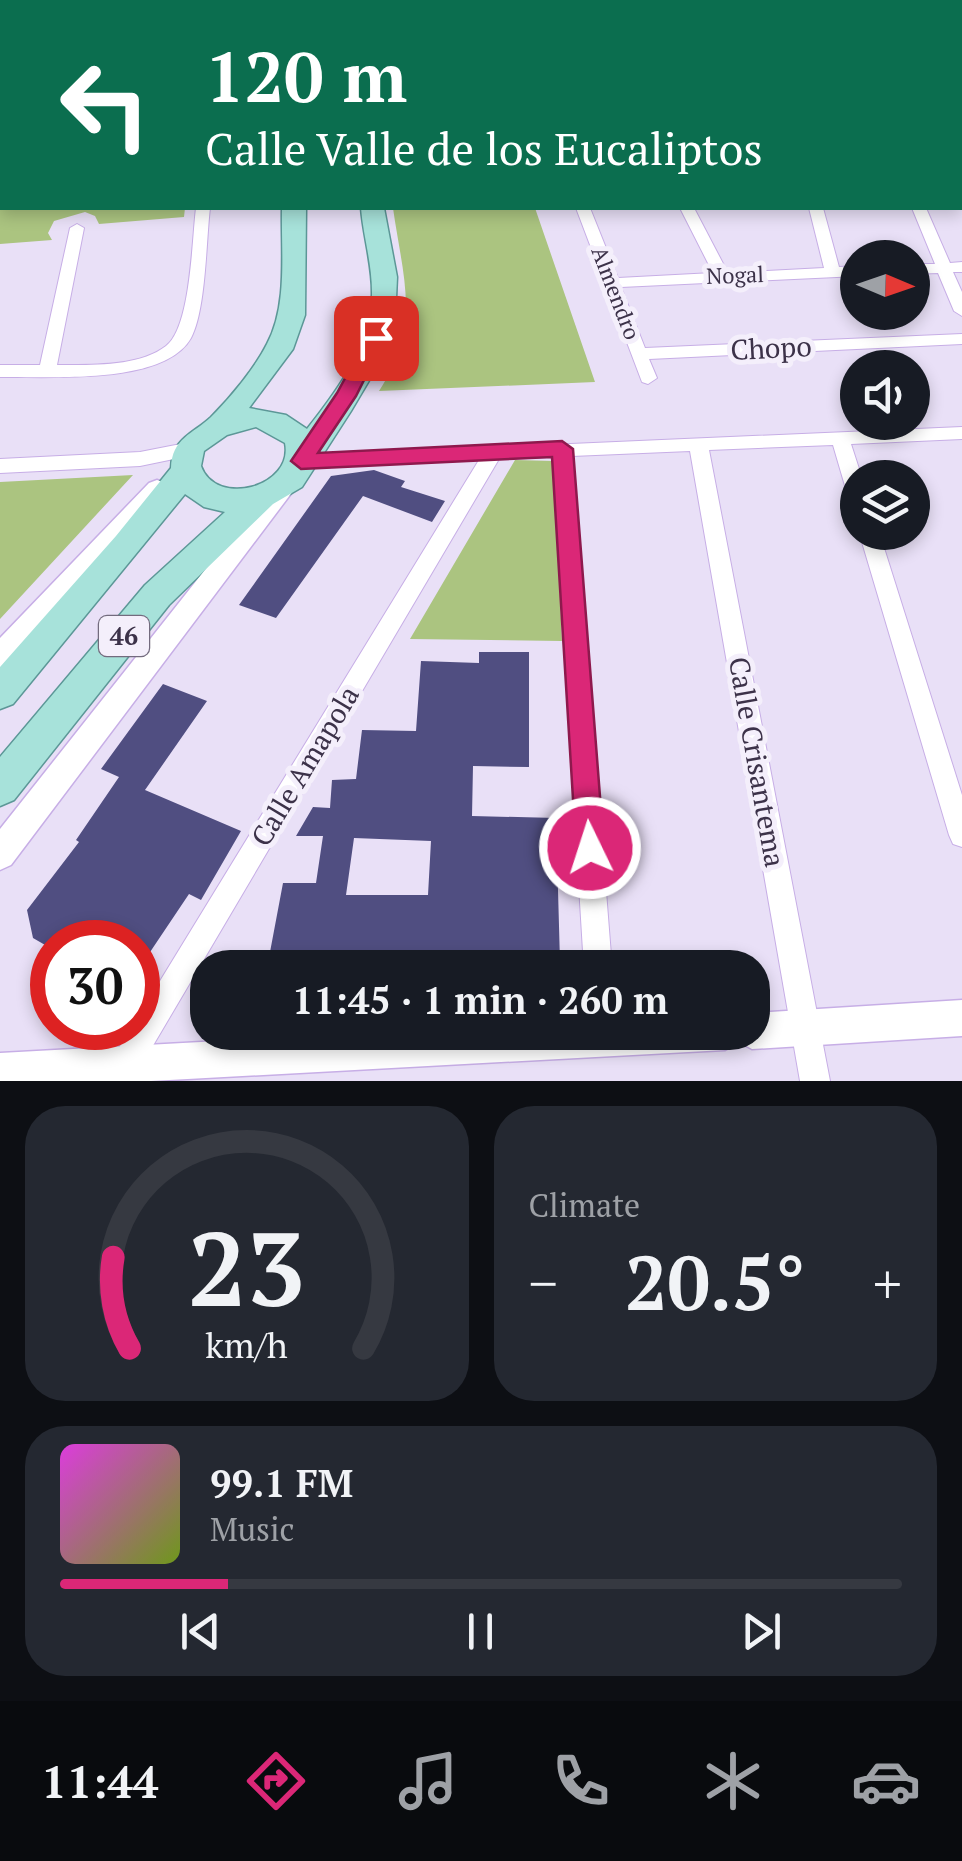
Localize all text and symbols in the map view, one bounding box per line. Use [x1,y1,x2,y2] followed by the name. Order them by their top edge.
[205,29,407,122] text: 120 m
[40,40,170,170] icon: left
[205,118,763,178] text: Calle Valle de los Eucaliptos
[840,240,930,330] north arrow
[840,240,930,550] map controls
[585,242,647,344] street label: Almendro
[706,259,764,290] street label: Nogal
[334,296,419,381] pin
[349,311,404,366] icon: arrive
[729,327,813,368] street label: Chopo
[840,350,930,440] button: sound
[840,460,930,550] button: layers
[99,616,149,656] road number: 46
[721,654,794,870] street label: Calle Crisantema
[242,679,367,853] street label: Calle Amapola
[538,796,642,900] position arrow
[30,920,160,1050] speed limit sign: 30
[292,975,668,1025] text: 11:45 · 1 min · 260 m
[529,1184,640,1226] text: Climate
[188,1198,306,1336] text: 23
[625,1232,805,1331] text: 20.5°
[529,1246,558,1319] text: −
[873,1246,902,1319] text: +
[205,1321,288,1368] text: km/h
[210,1458,353,1508] text: 99.1 FM
[210,1508,295,1550] text: Music
[173,1604,228,1659] icon: previous
[453,1604,508,1659] icon: pause
[734,1604,789,1659] icon: next
[241,1746,311,1816] icon: directions
[393,1746,463,1816] icon: music
[546,1746,616,1816] icon: phone
[698,1746,768,1816] icon: climate
[851,1746,921,1816] icon: car
[41,1751,158,1811] text: 11:44

